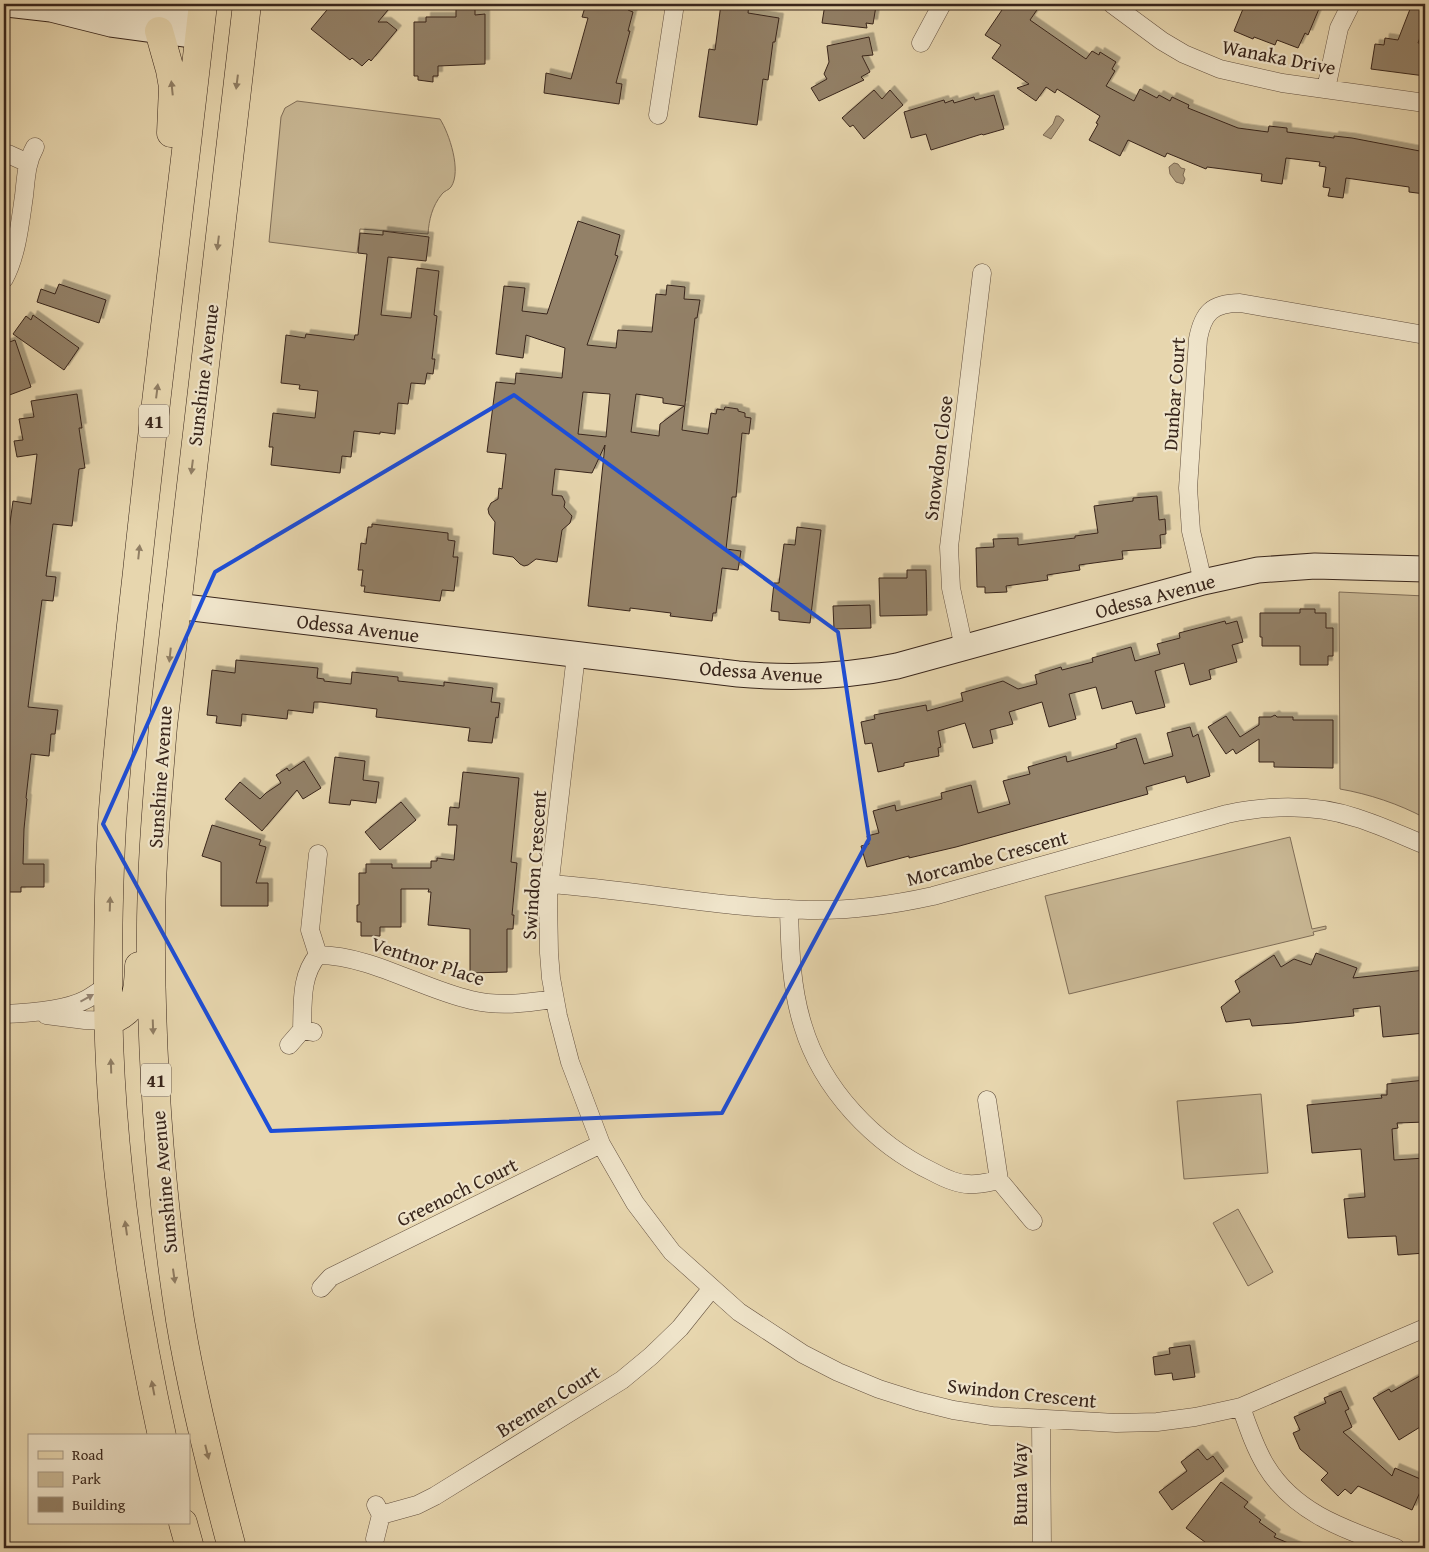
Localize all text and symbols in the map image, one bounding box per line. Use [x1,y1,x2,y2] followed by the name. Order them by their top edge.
[1220,31,1338,82] street label: Wanaka Drive
[233,74,241,90] one-way arrow
[168,80,176,96] one-way arrow
[214,235,222,251] one-way arrow
[179,302,226,448] street label: Sunshine Avenue
[1155,336,1192,452] street label: Dunbar Court
[153,383,161,399] one-way arrow
[915,394,960,522] street label: Snowdon Close
[139,404,169,438] road number: 41
[188,459,196,475] one-way arrow
[135,544,143,560] one-way arrow
[1092,566,1218,625] street label: Odessa Avenue
[295,606,421,649] street label: Odessa Avenue
[166,647,174,663] one-way arrow
[698,653,824,690] street label: Odessa Avenue
[140,705,179,849] street label: Sunshine Avenue
[514,789,553,941] street label: Swindon Crescent
[903,822,1071,893] street label: Morcambe Crescent
[106,895,114,911] one-way arrow
[368,929,489,993] street label: Ventnor Place
[80,994,95,1002] one-way arrow
[150,1019,158,1035] one-way arrow
[106,1058,114,1074] one-way arrow
[141,1064,171,1096] road number: 41
[143,1110,184,1255] street label: Sunshine Avenue
[391,1150,522,1233] street label: Greenoch Court
[122,1219,130,1235] one-way arrow
[170,1268,178,1284] one-way arrow
[490,1357,605,1444] street label: Bremen Court
[946,1370,1098,1415] street label: Swindon Crescent
[148,1380,156,1396] one-way arrow
[28,1434,190,1524] legend
[1005,1443,1034,1525] street label: Buna Way
[72,1444,103,1465] text: Road
[203,1445,211,1460] one-way arrow
[72,1468,101,1489] text: Park
[72,1494,126,1515] text: Building

